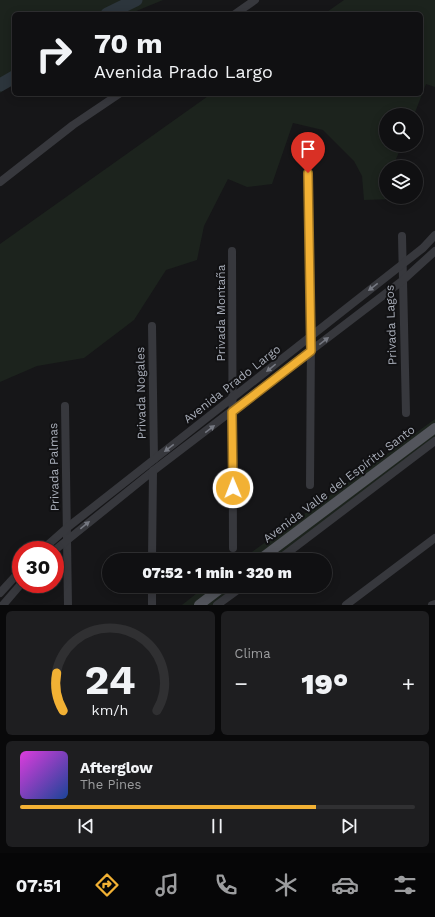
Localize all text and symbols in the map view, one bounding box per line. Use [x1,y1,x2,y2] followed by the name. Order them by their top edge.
[94,27,163,60] text: 70 m
[28,28,80,80] icon: right
[94,61,273,82] text: Avenida Prado Largo
[379,108,423,204] map controls
[379,108,423,152] button: search
[291,132,325,173] pin
[297,138,319,160] icon: arrive
[379,160,423,204] button: layers
[214,264,228,362] street label: Privada Montaña
[368,283,379,292] one-way arrow
[383,285,399,365] street label: Privada Lagos
[319,337,330,345] one-way arrow
[181,342,283,426] street label: Avenida Prado Largo
[133,347,149,439] street label: Privada Nogales
[266,364,277,372] one-way arrow
[260,422,418,546] street label: Avenida Valle del Espíritu Santo
[46,423,62,511] street label: Privada Palmas
[205,425,215,433] one-way arrow
[163,443,174,452] one-way arrow
[212,467,254,509] position arrow
[80,521,91,530] one-way arrow
[12,541,64,593] speed limit sign: 30
[142,564,292,582] text: 07:52 · 1 min · 320 m
[235,646,271,661] text: Clima
[85,655,136,704] text: 24
[301,666,348,701] text: 19°
[235,671,248,696] text: −
[402,671,415,696] text: +
[92,702,129,718] text: km/h
[80,759,153,777] text: Afterglow
[80,777,141,792] text: The Pines
[75,815,97,837] icon: previous
[206,815,228,837] icon: pause
[338,815,360,837] icon: next
[93,871,121,899] icon: directions
[153,871,181,899] icon: music
[212,871,240,899] icon: phone
[272,871,300,899] icon: climate
[331,871,359,899] icon: car
[391,871,419,899] icon: filters
[16,875,61,896] text: 07:51

